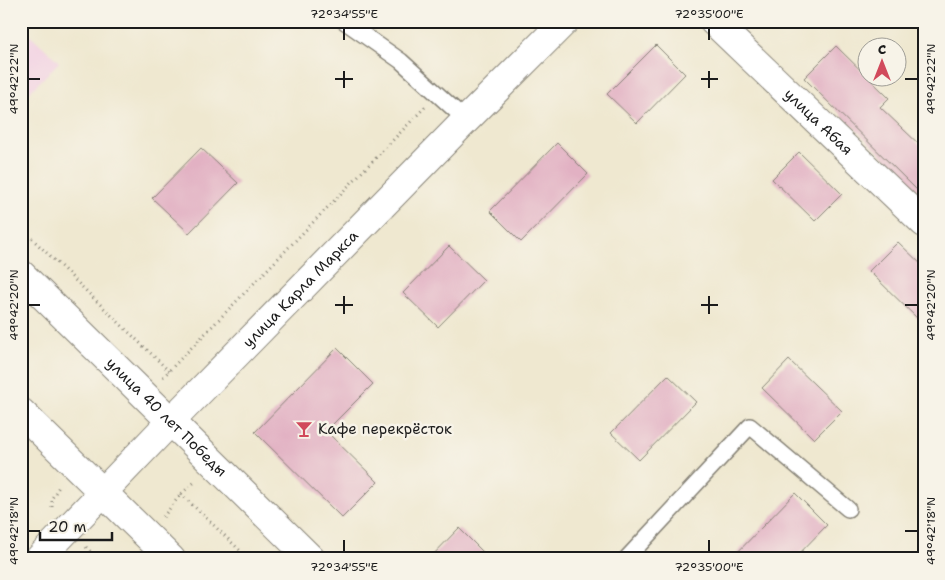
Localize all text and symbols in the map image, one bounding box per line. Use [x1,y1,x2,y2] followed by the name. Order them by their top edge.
[310,6,378,22] text: 72°34'55"E
[674,6,744,22] text: 72°35'00"E
[858,38,908,88] north arrow
[878,40,886,58] text: С
[6,43,22,115] text: 49°42'22"N
[923,43,939,115] text: 49°42'22"N
[780,84,857,160] street label: улица Абая
[238,225,363,352] street label: улица Карла Маркса
[6,269,22,341] text: 49°42'20"N
[923,269,939,341] text: 49°42'20"N
[102,353,231,481] street label: улица 40 лет Победы
[294,419,314,439] bar icon: Кафе перекрёсток
[318,419,452,439] place label: Кафе перекрёсток
[6,497,22,565] text: 49°42'18"N
[923,497,939,565] text: 49°42'18"N
[40,510,112,542] scale bar
[48,517,87,537] text: 20 m
[310,559,378,575] text: 72°34'55"E
[674,559,744,575] text: 72°35'00"E

